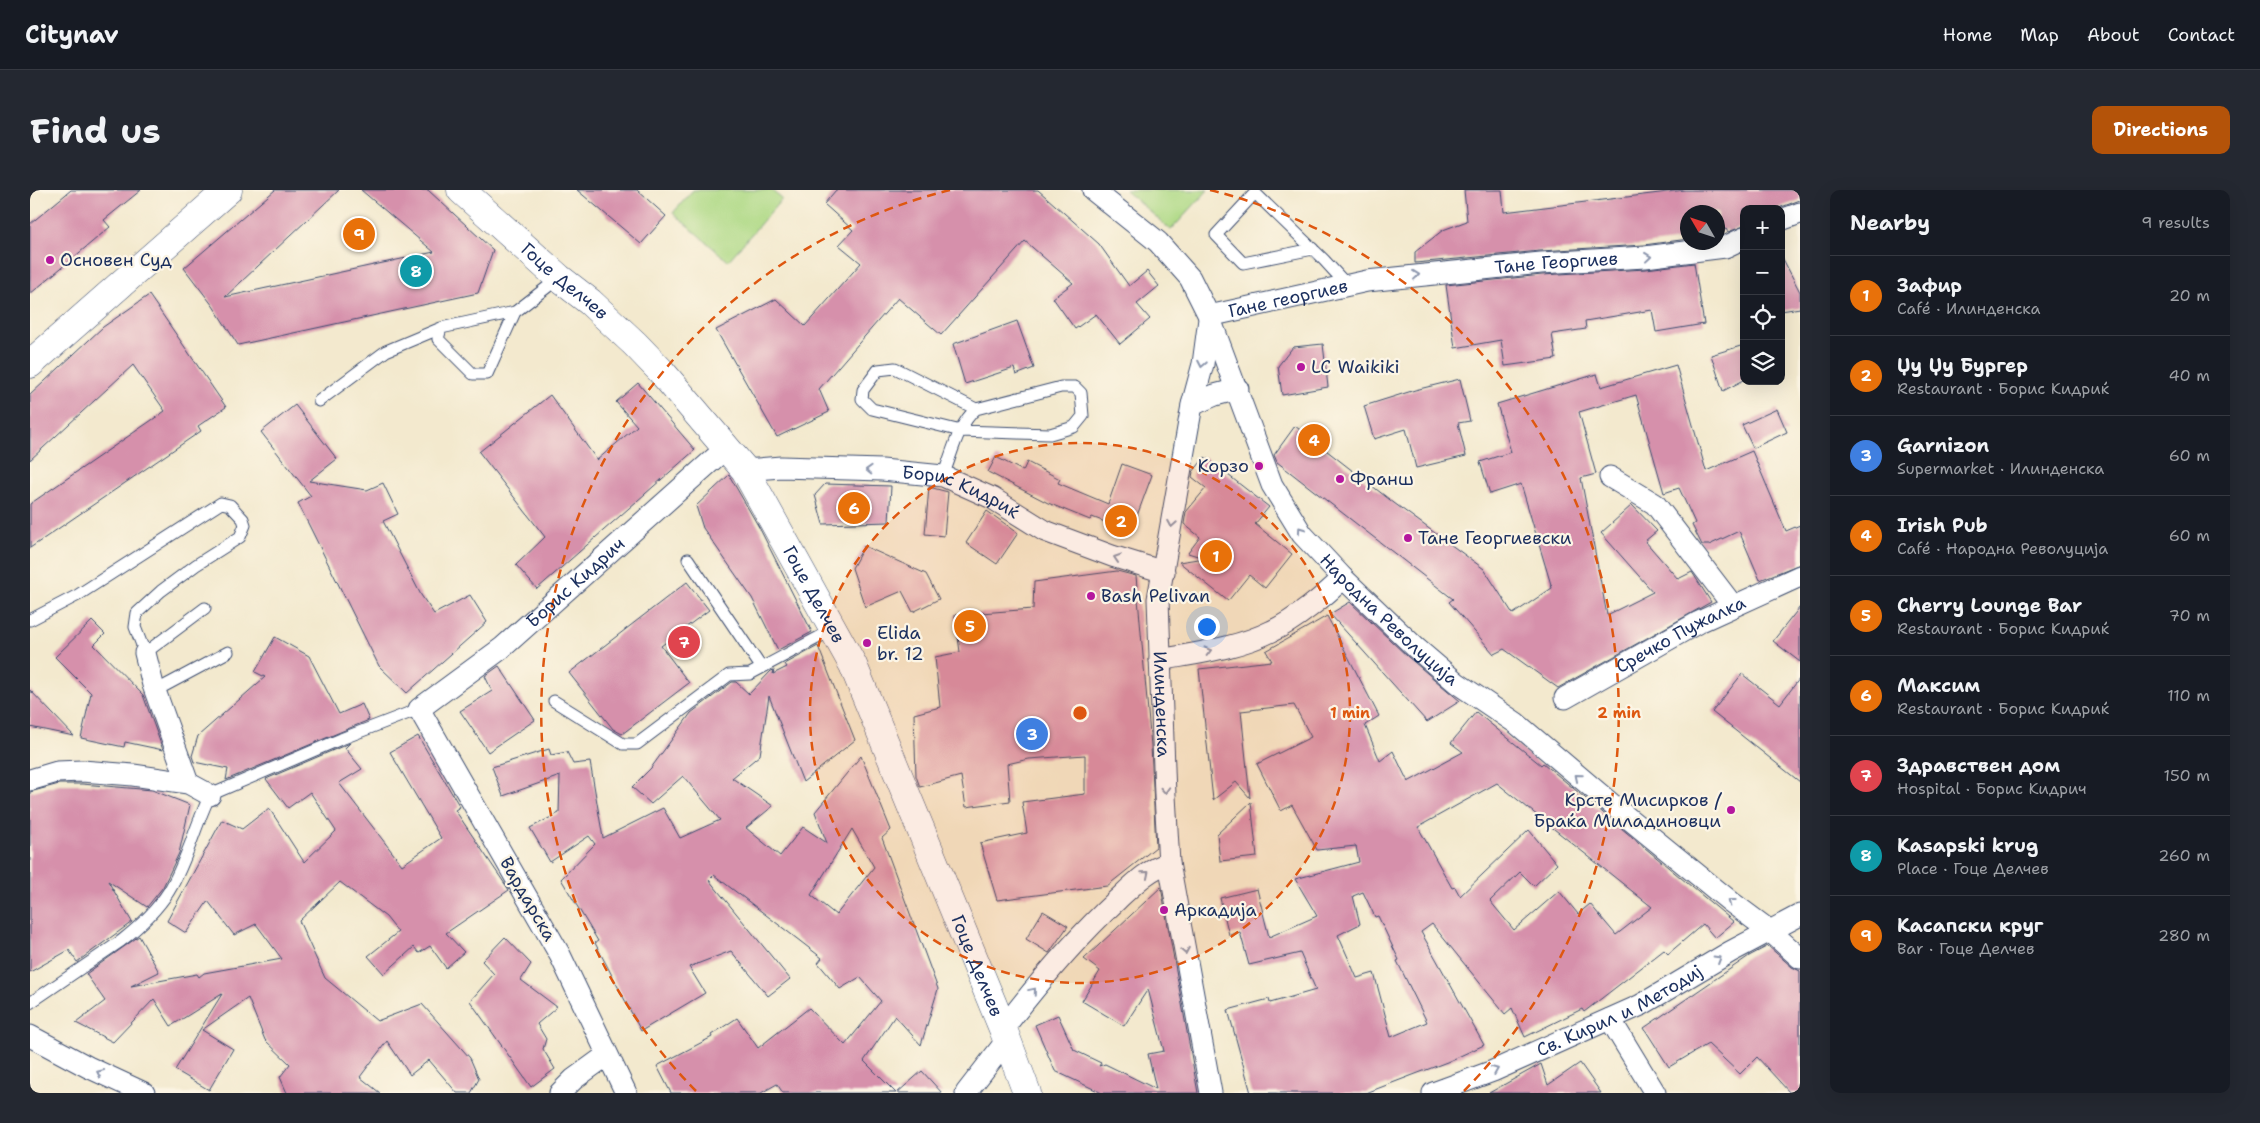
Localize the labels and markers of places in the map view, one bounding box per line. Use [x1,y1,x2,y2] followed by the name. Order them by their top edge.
[343,215,375,253] pin: 9
[60,248,173,272] place label: Основен Суд
[400,252,432,290] pin: 8
[44,254,56,266] marker: Основен Суд
[1311,355,1400,379] place label: LC Waikiki
[1295,361,1307,373] marker: LC Waikiki
[1298,421,1330,459] pin: 4
[1197,454,1249,478] place label: Корзо
[1253,460,1265,472] marker: Корзо
[1350,467,1414,491] place label: Франш
[1334,473,1346,485] marker: Франш
[838,489,870,527] pin: 6
[1105,502,1137,540] pin: 2
[1418,526,1572,550] place label: Тане Георгиевски
[1402,532,1414,544] marker: Тане Георгиевски
[1200,537,1232,575] pin: 1
[1101,584,1210,608] place label: Bash Pelivan
[1085,590,1097,602] marker: Bash Pelivan
[954,607,986,645] pin: 5
[877,621,924,666] place label: Elida br. 12
[668,623,700,661] pin: 7
[861,637,873,649] marker: Elida br. 12
[1071,704,1089,722] centre of rings
[1016,715,1048,753] pin: 3
[1534,788,1723,833] place label: Крсте Мисирков / Браќа Миладиновци
[1725,804,1737,816] marker: Крсте Мисирков / Браќа Миладиновци
[1174,898,1257,922] place label: Аркадија
[1158,904,1170,916] marker: Аркадија

